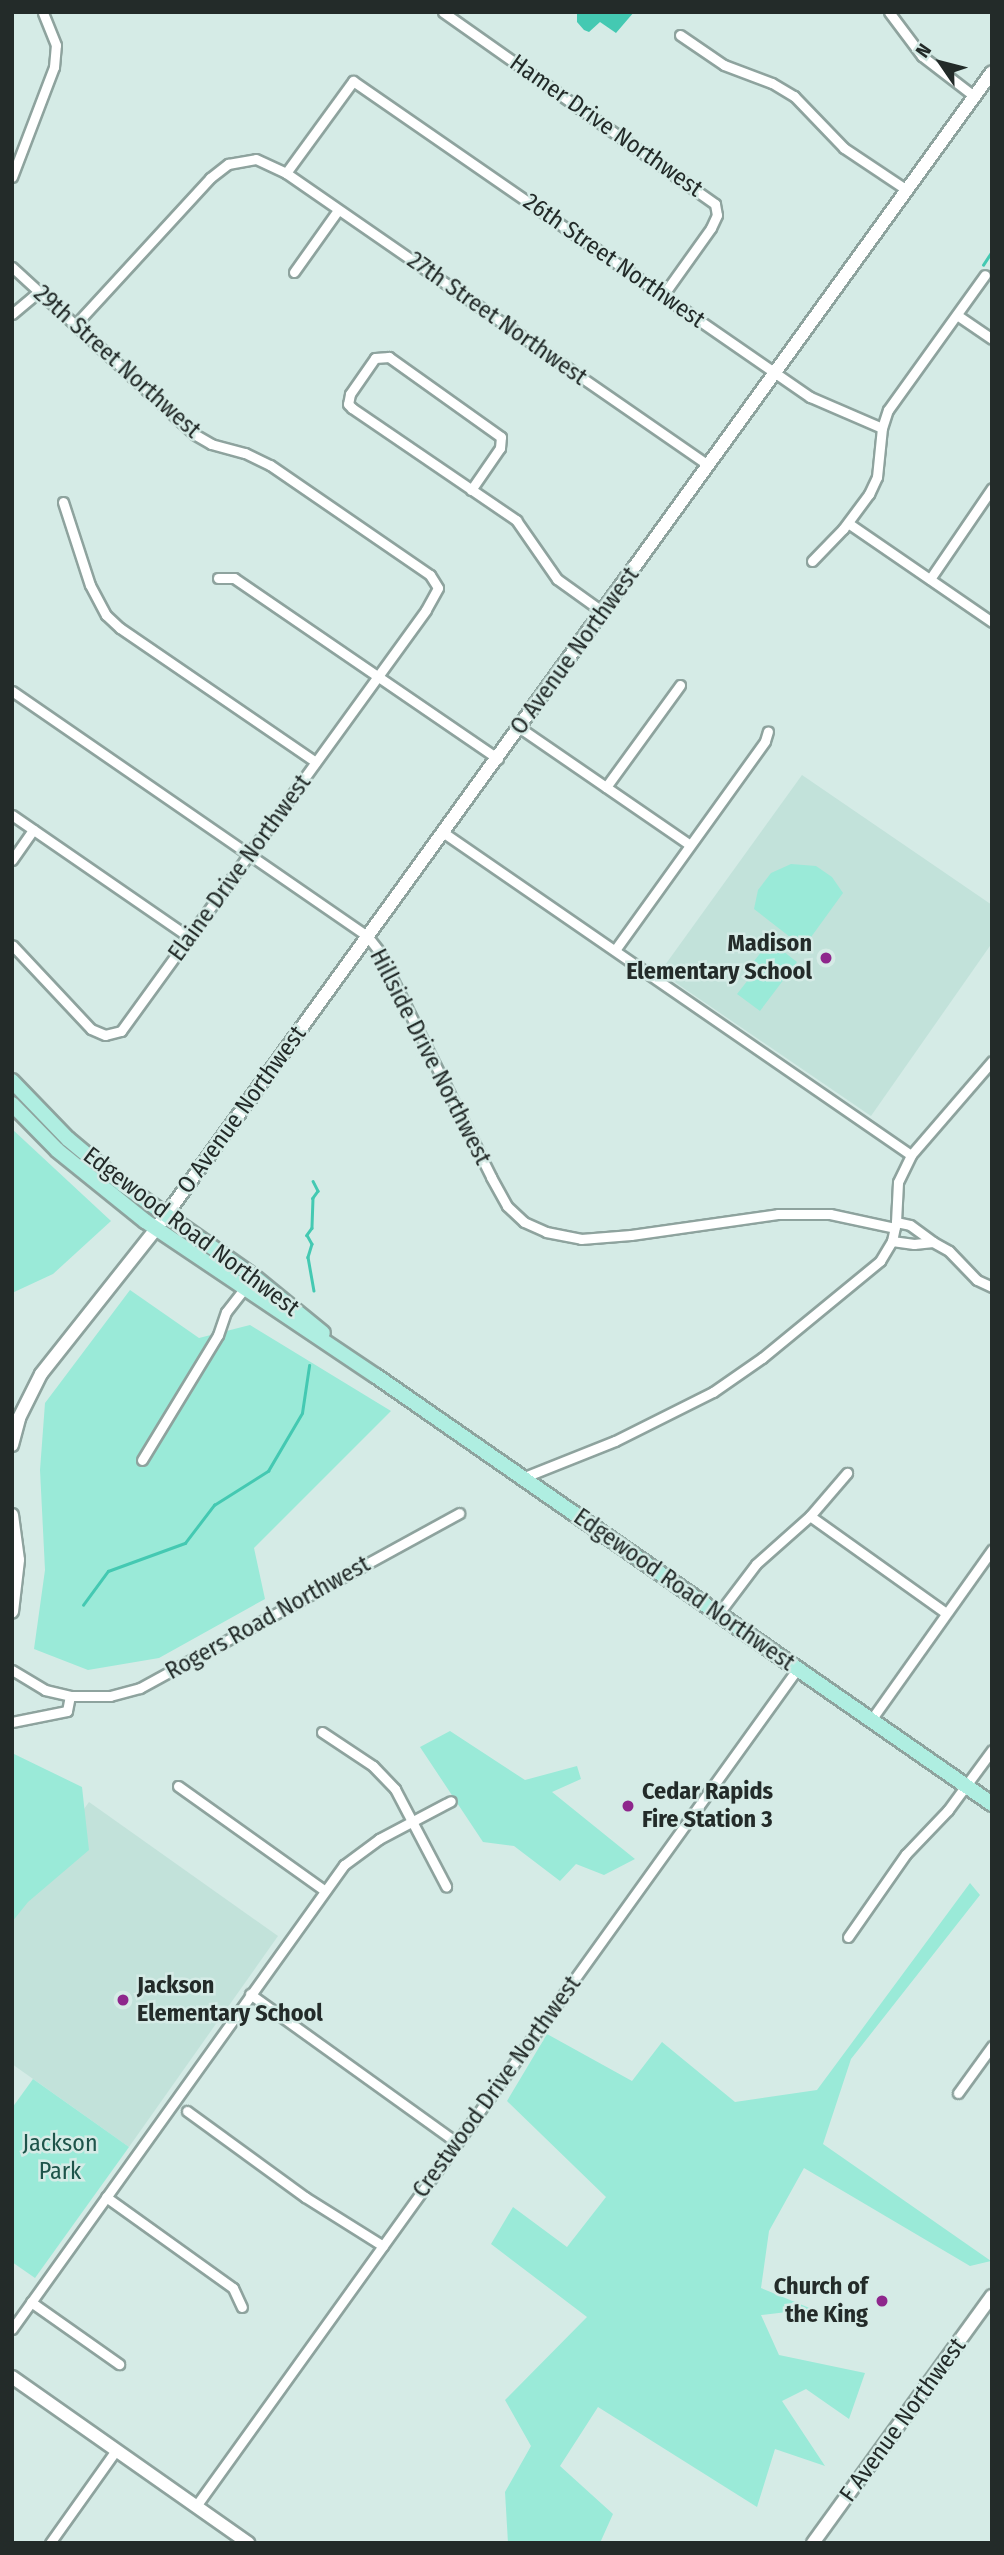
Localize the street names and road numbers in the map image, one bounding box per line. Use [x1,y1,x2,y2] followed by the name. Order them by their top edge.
[504,49,708,203] street label: Hamer Drive Northwest
[518,188,710,334] street label: 26th Street Northwest
[402,246,592,392] street label: 27th Street Northwest
[28,279,206,445] street label: 29th Street Northwest
[505,562,645,740] street label: O Avenue Northwest
[163,769,317,967] street label: Elaine Drive Northwest
[363,944,497,1170] street label: Hillside Drive Northwest
[172,1021,312,1199] street label: O Avenue Northwest
[77,1141,305,1323] street label: Edgewood Road Northwest
[568,1503,800,1677] street label: Edgewood Road Northwest
[161,1550,375,1686] street label: Rogers Road Northwest
[407,1970,587,2204] street label: Crestwood Drive Northwest
[834,2332,972,2508] street label: F Avenue Northwest

